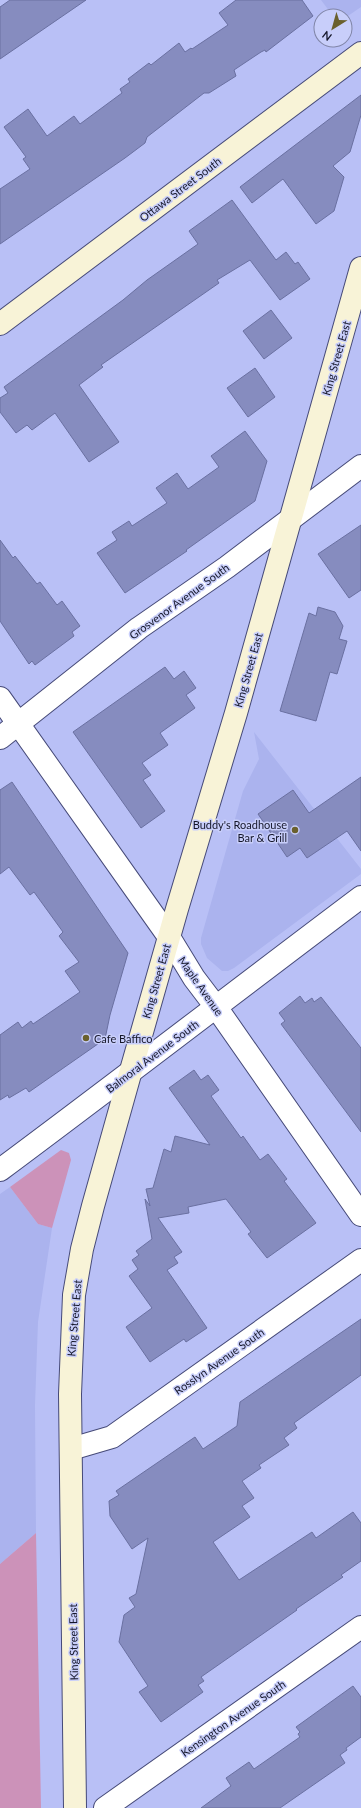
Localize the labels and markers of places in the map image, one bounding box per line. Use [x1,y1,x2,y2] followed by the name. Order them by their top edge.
[193,818,287,844] place label: Buddy's Roadhouse Bar & Grill
[290,825,300,835] marker: Buddy's Roadhouse Bar & Grill
[94,1032,153,1045] place label: Cafe Baffico
[81,1033,91,1043] marker: Cafe Baffico

